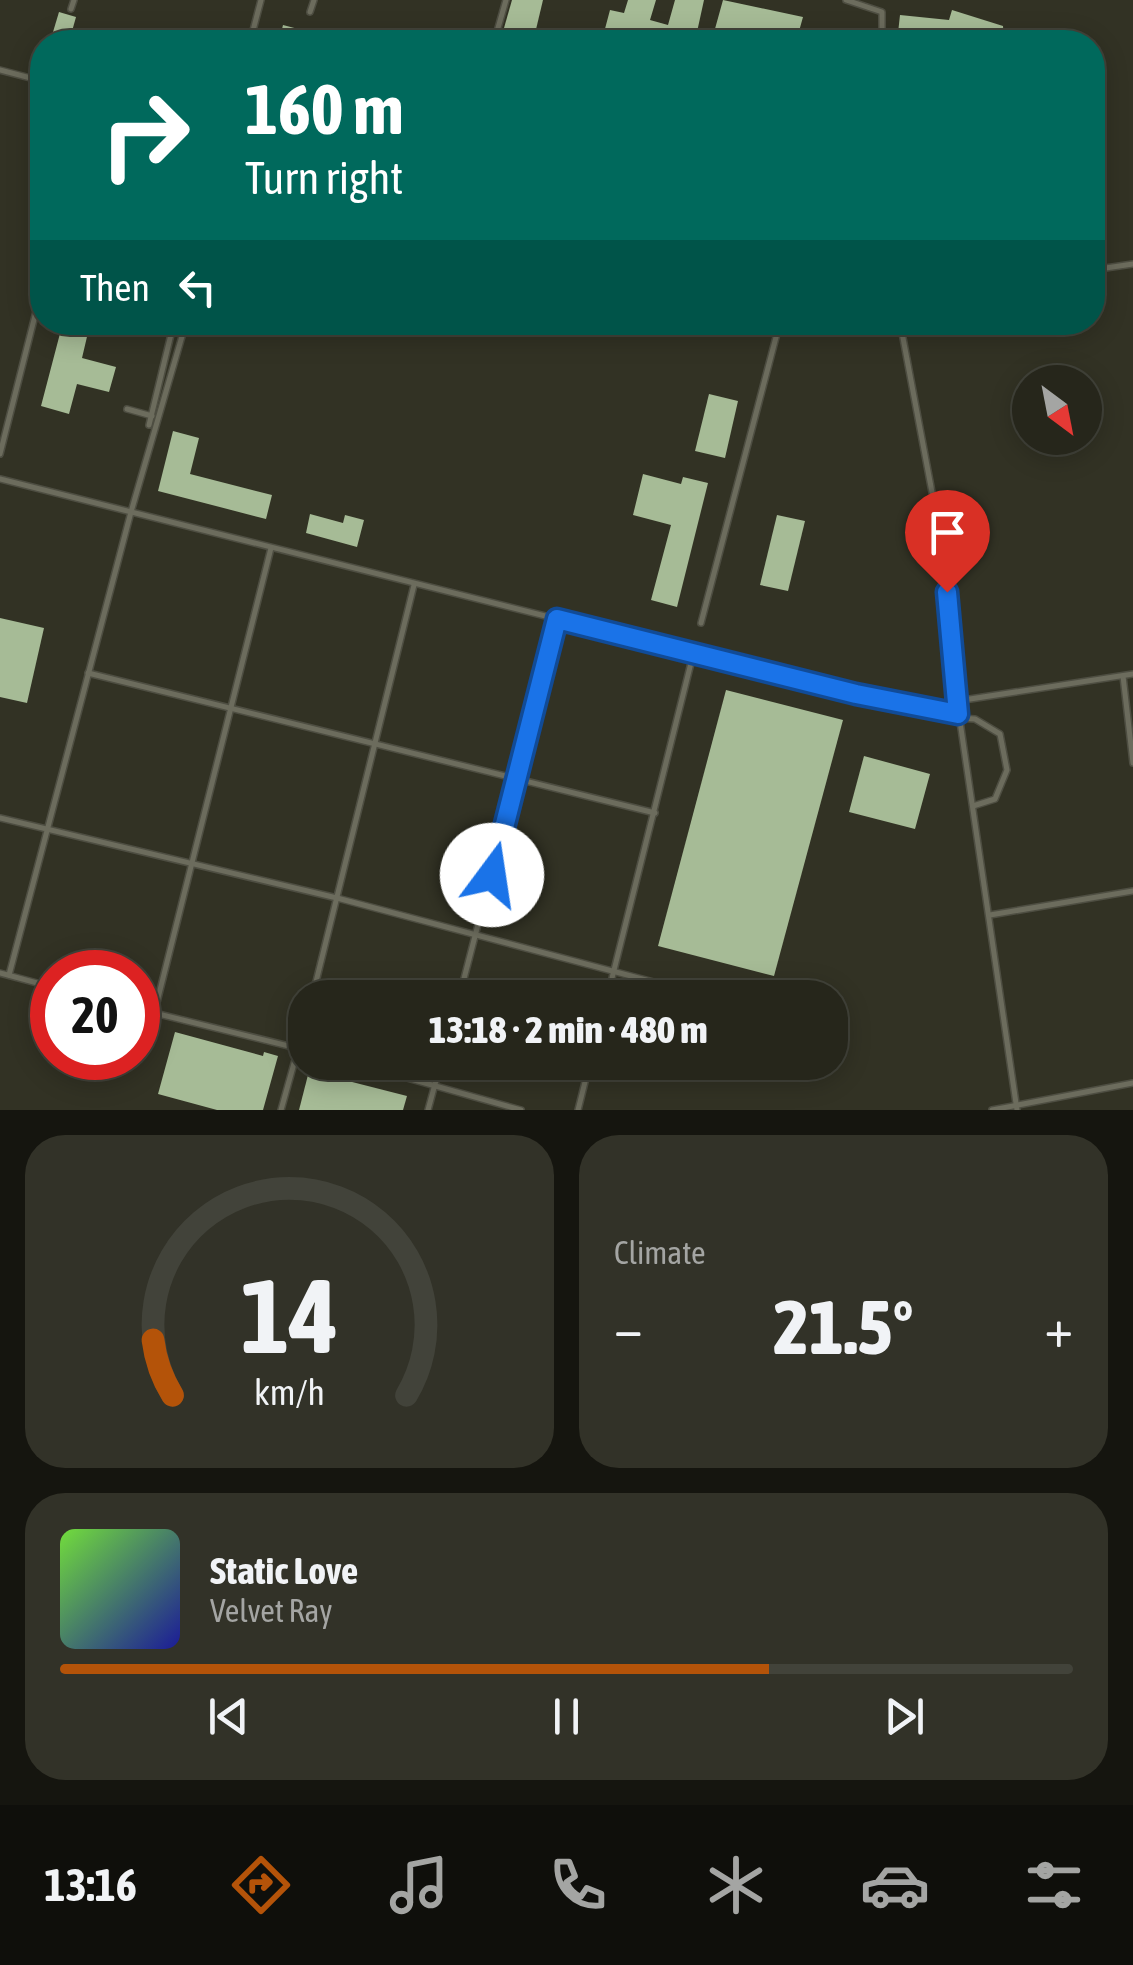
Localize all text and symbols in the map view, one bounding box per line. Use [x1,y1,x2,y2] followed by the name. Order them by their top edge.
[245,69,404,149] text: 160 m
[80,70,210,200] icon: right
[245,152,403,204] text: Turn right
[170,260,225,315] icon: left
[80,266,150,309] text: Then
[1012,365,1102,455] north arrow
[1012,365,1102,455] map controls
[905,490,990,593] pin
[920,505,975,560] icon: arrive
[440,823,544,927] position arrow
[30,950,160,1080] speed limit sign: 20
[428,1008,708,1051] text: 13:18 · 2 min · 480 m
[614,1234,706,1271] text: Climate
[241,1256,338,1375] text: 14
[774,1284,913,1370] text: 21.5°
[614,1296,643,1359] text: −
[1044,1296,1073,1359] text: +
[254,1372,325,1413] text: km/h
[210,1549,358,1592] text: Static Love
[210,1592,332,1629] text: Velvet Ray
[201,1689,256,1744] icon: previous
[539,1689,594,1744] icon: pause
[877,1689,932,1744] icon: next
[226,1850,296,1920] icon: directions
[384,1850,454,1920] icon: music
[543,1850,613,1920] icon: phone
[701,1850,771,1920] icon: climate
[860,1850,930,1920] icon: car
[1019,1850,1089,1920] icon: filters
[44,1859,137,1911] text: 13:16

